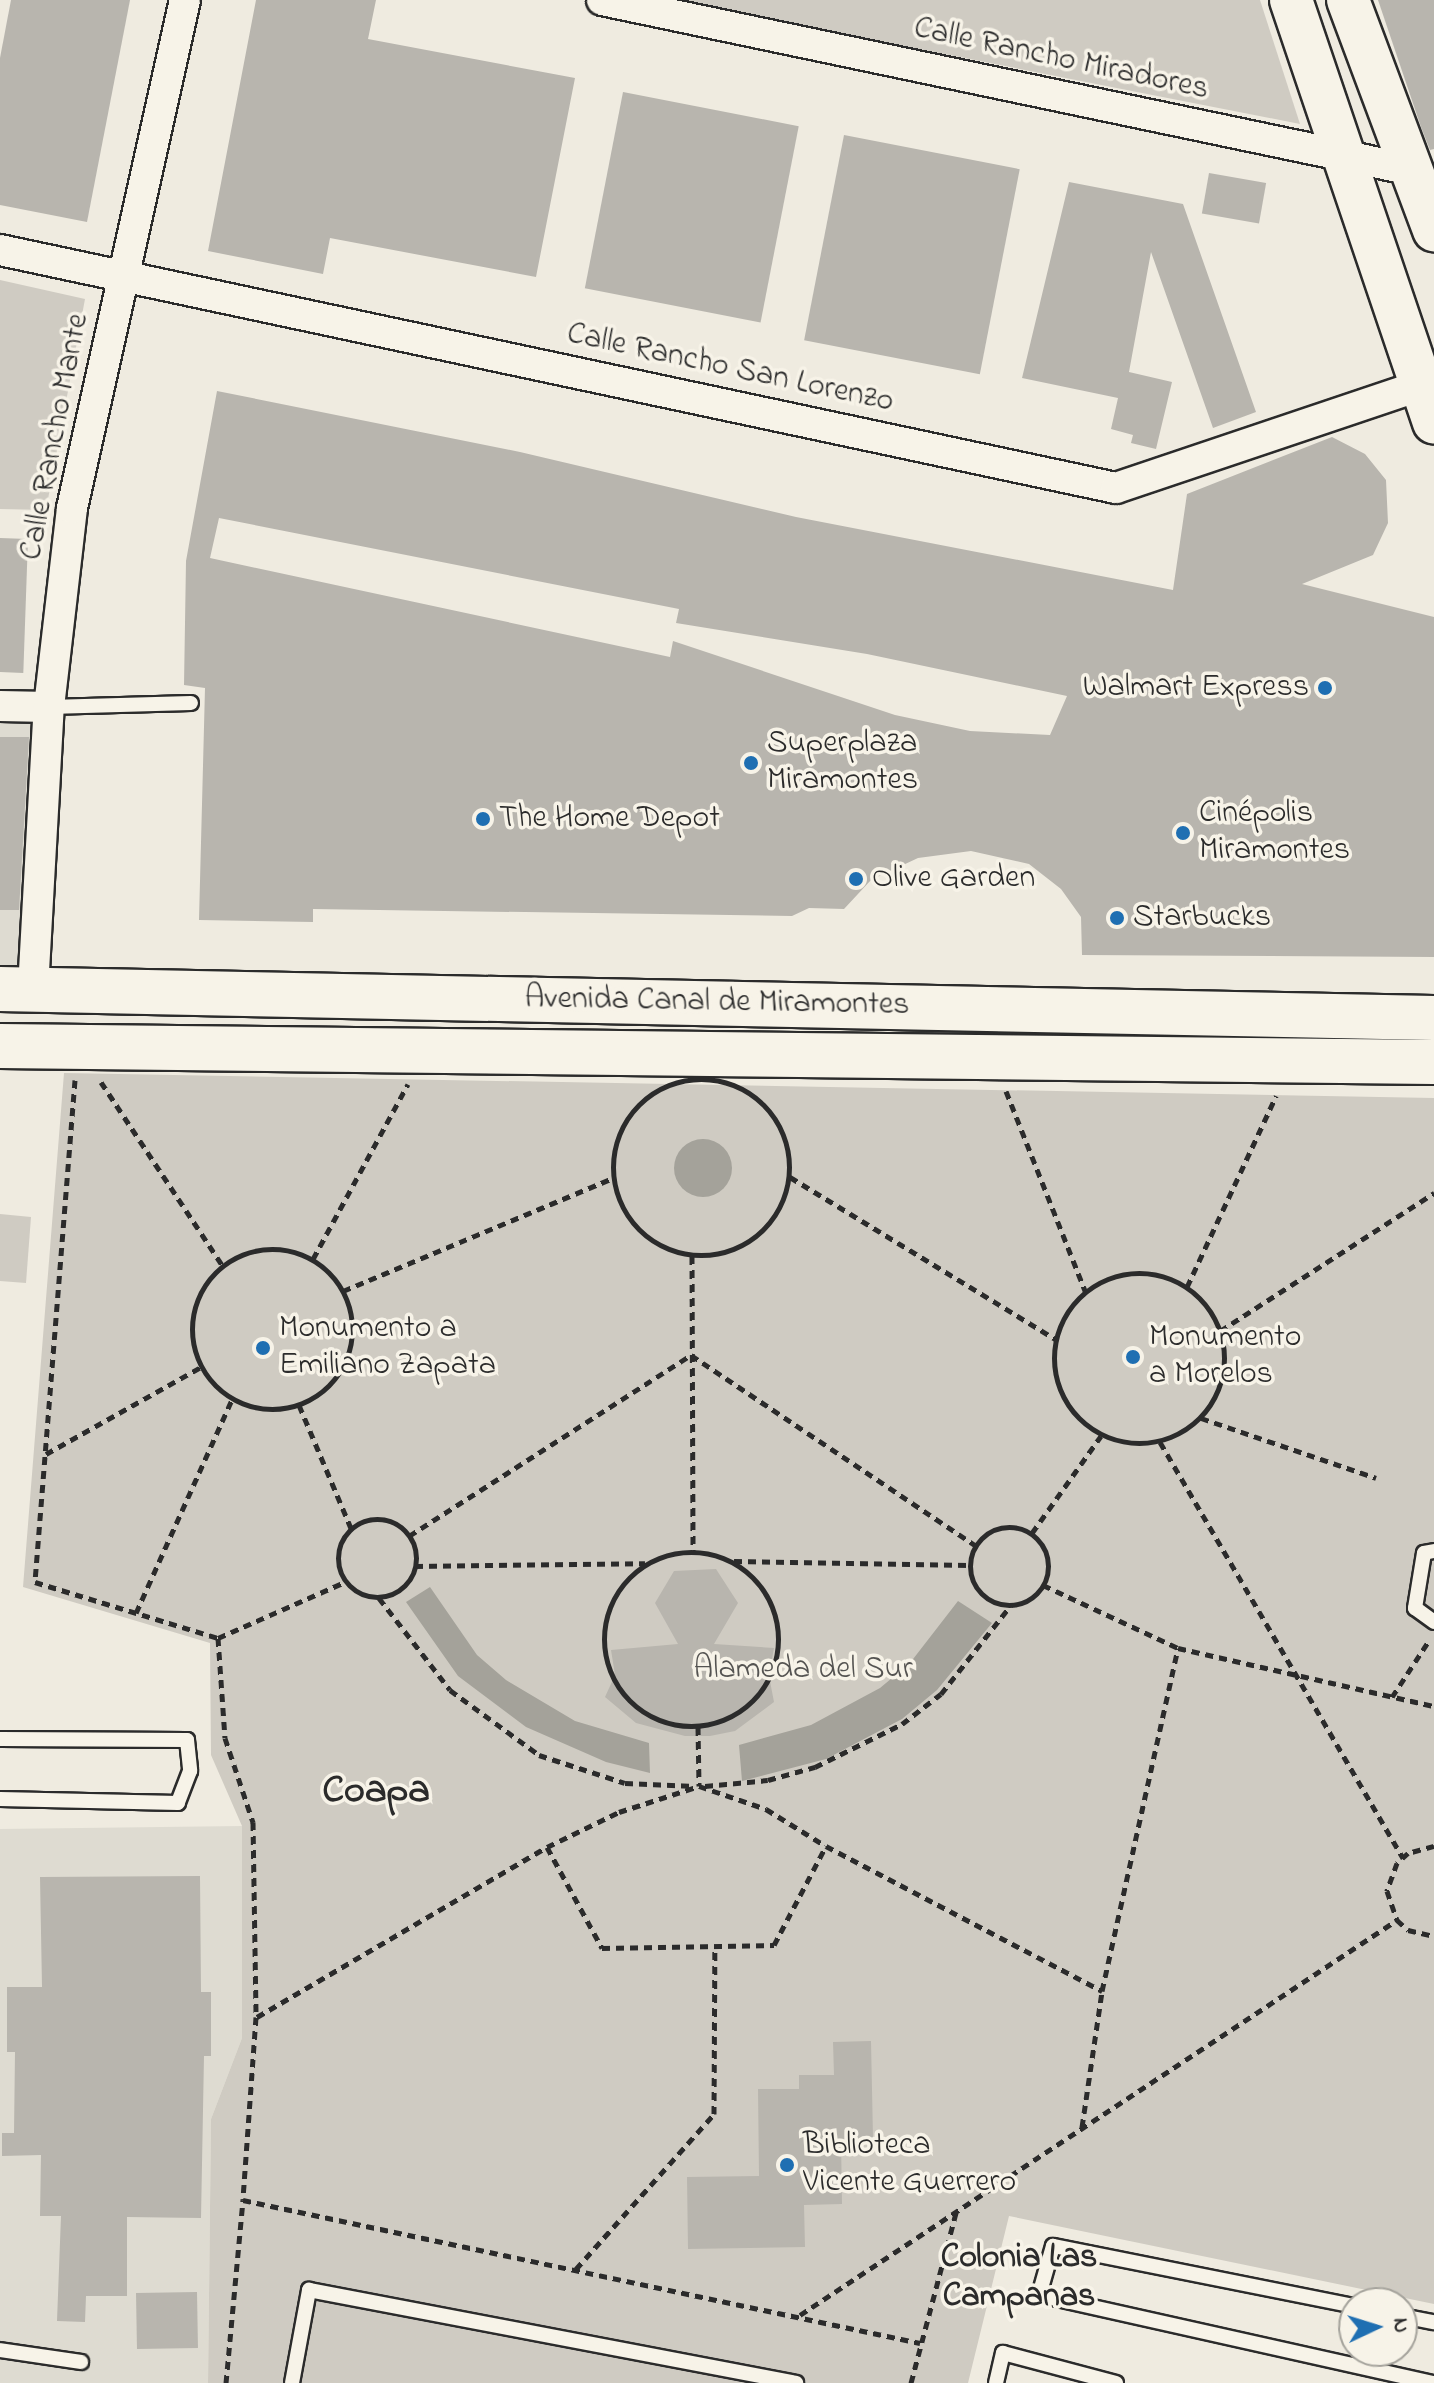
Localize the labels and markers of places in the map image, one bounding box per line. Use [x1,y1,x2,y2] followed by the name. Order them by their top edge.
[1083,669,1309,707] place label: Walmart Express
[1316,679,1334,697] marker: Walmart Express
[767,726,918,801] place label: Superplaza Miramontes
[742,754,760,772] marker: Superplaza Miramontes
[1199,796,1350,871] place label: Cinépolis Miramontes
[499,800,720,838] place label: The Home Depot
[474,810,492,828] marker: The Home Depot
[1174,824,1192,842] marker: Cinépolis Miramontes
[872,860,1035,898] place label: Olive Garden
[847,870,865,888] marker: Olive Garden
[1133,899,1271,937] place label: Starbucks
[1108,909,1126,927] marker: Starbucks
[279,1311,496,1386] place label: Monumento a Emiliano Zapata
[1149,1320,1301,1395] place label: Monumento a Morelos
[254,1339,272,1357] marker: Monumento a Emiliano Zapata
[1124,1348,1142,1366] marker: Monumento a Morelos
[803,2128,1016,2203] place label: Biblioteca Vicente Guerrero
[778,2156,796,2174] marker: Biblioteca Vicente Guerrero

